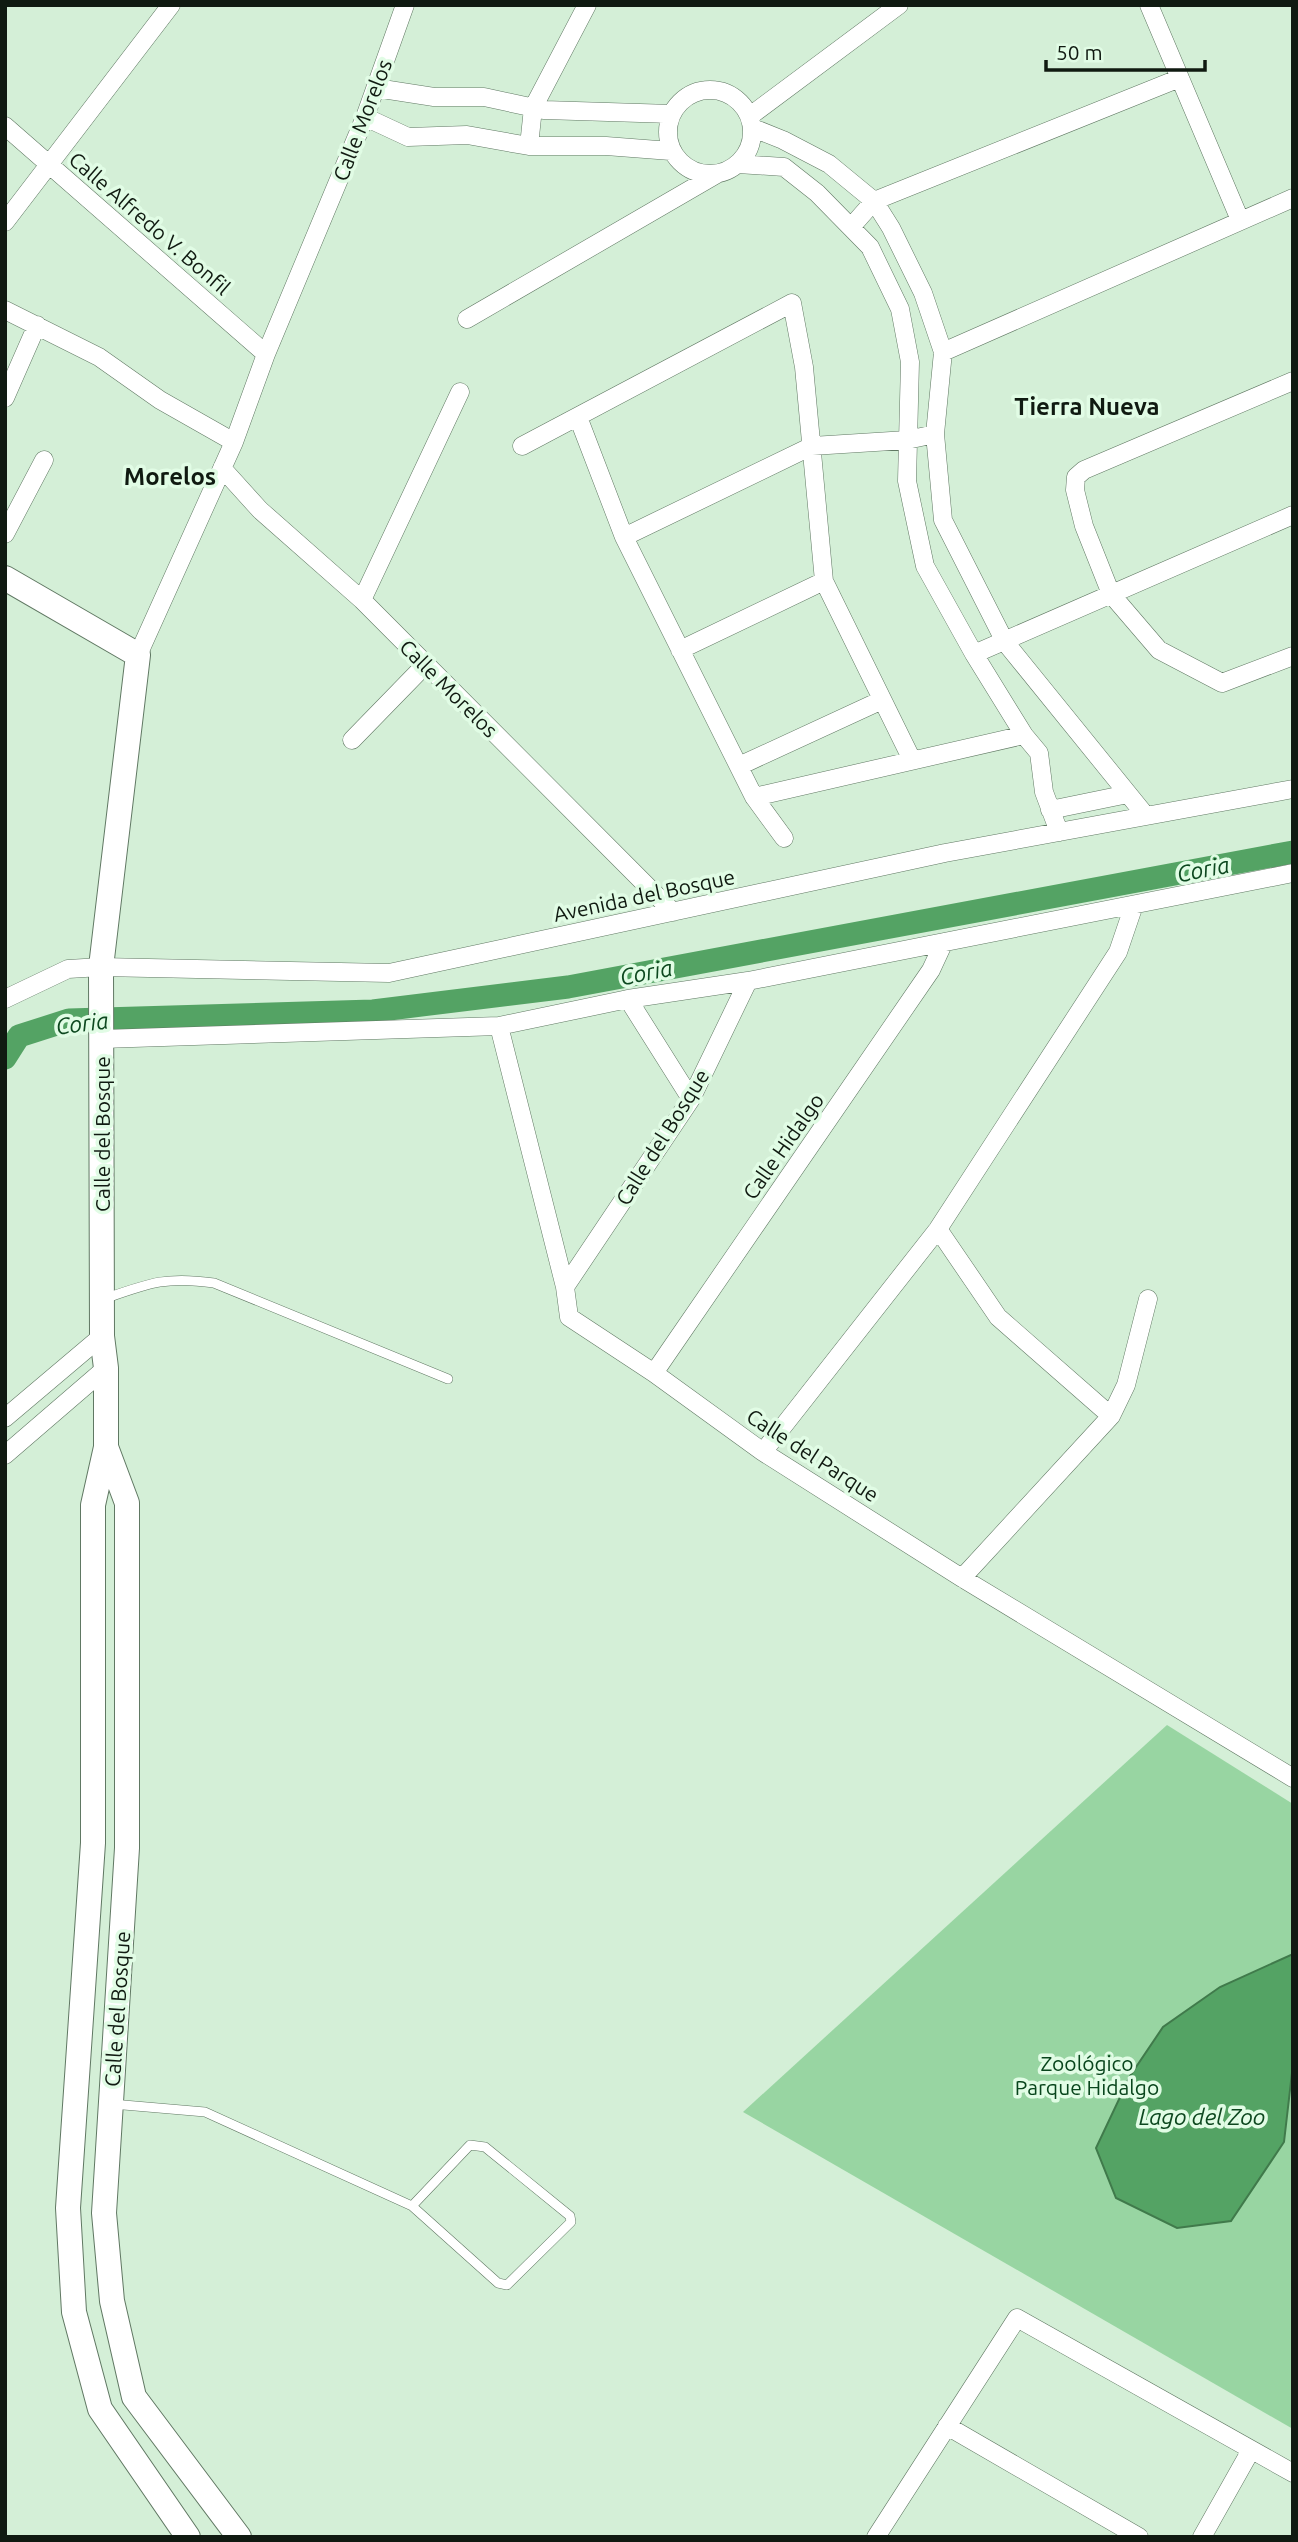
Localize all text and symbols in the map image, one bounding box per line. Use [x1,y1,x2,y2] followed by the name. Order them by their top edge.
[1046,28,1205,72] scale bar
[1056,40,1103,64] text: 50 m
[328,56,396,184] street label: Calle Morelos
[65,147,235,299] street label: Calle Alfredo V. Bonfil
[1014,393,1160,420] district label: Tierra Nueva
[124,463,216,490] district label: Morelos
[395,634,503,742] street label: Calle Morelos
[1175,852,1231,886] water label: Coria
[551,864,737,926] street label: Avenida del Bosque
[618,955,674,989] water label: Coria
[54,1007,110,1039] water label: Coria
[90,1056,114,1212] street label: Calle del Bosque
[611,1065,713,1209] street label: Calle del Bosque
[738,1088,828,1204] street label: Calle Hidalgo
[743,1403,883,1507] street label: Calle del Parque
[100,1930,134,2088] street label: Calle del Bosque
[1015,2051,1159,2099] park label: Zoológico Parque Hidalgo
[1139,2104,1265,2129] water label: Lago del Zoo

